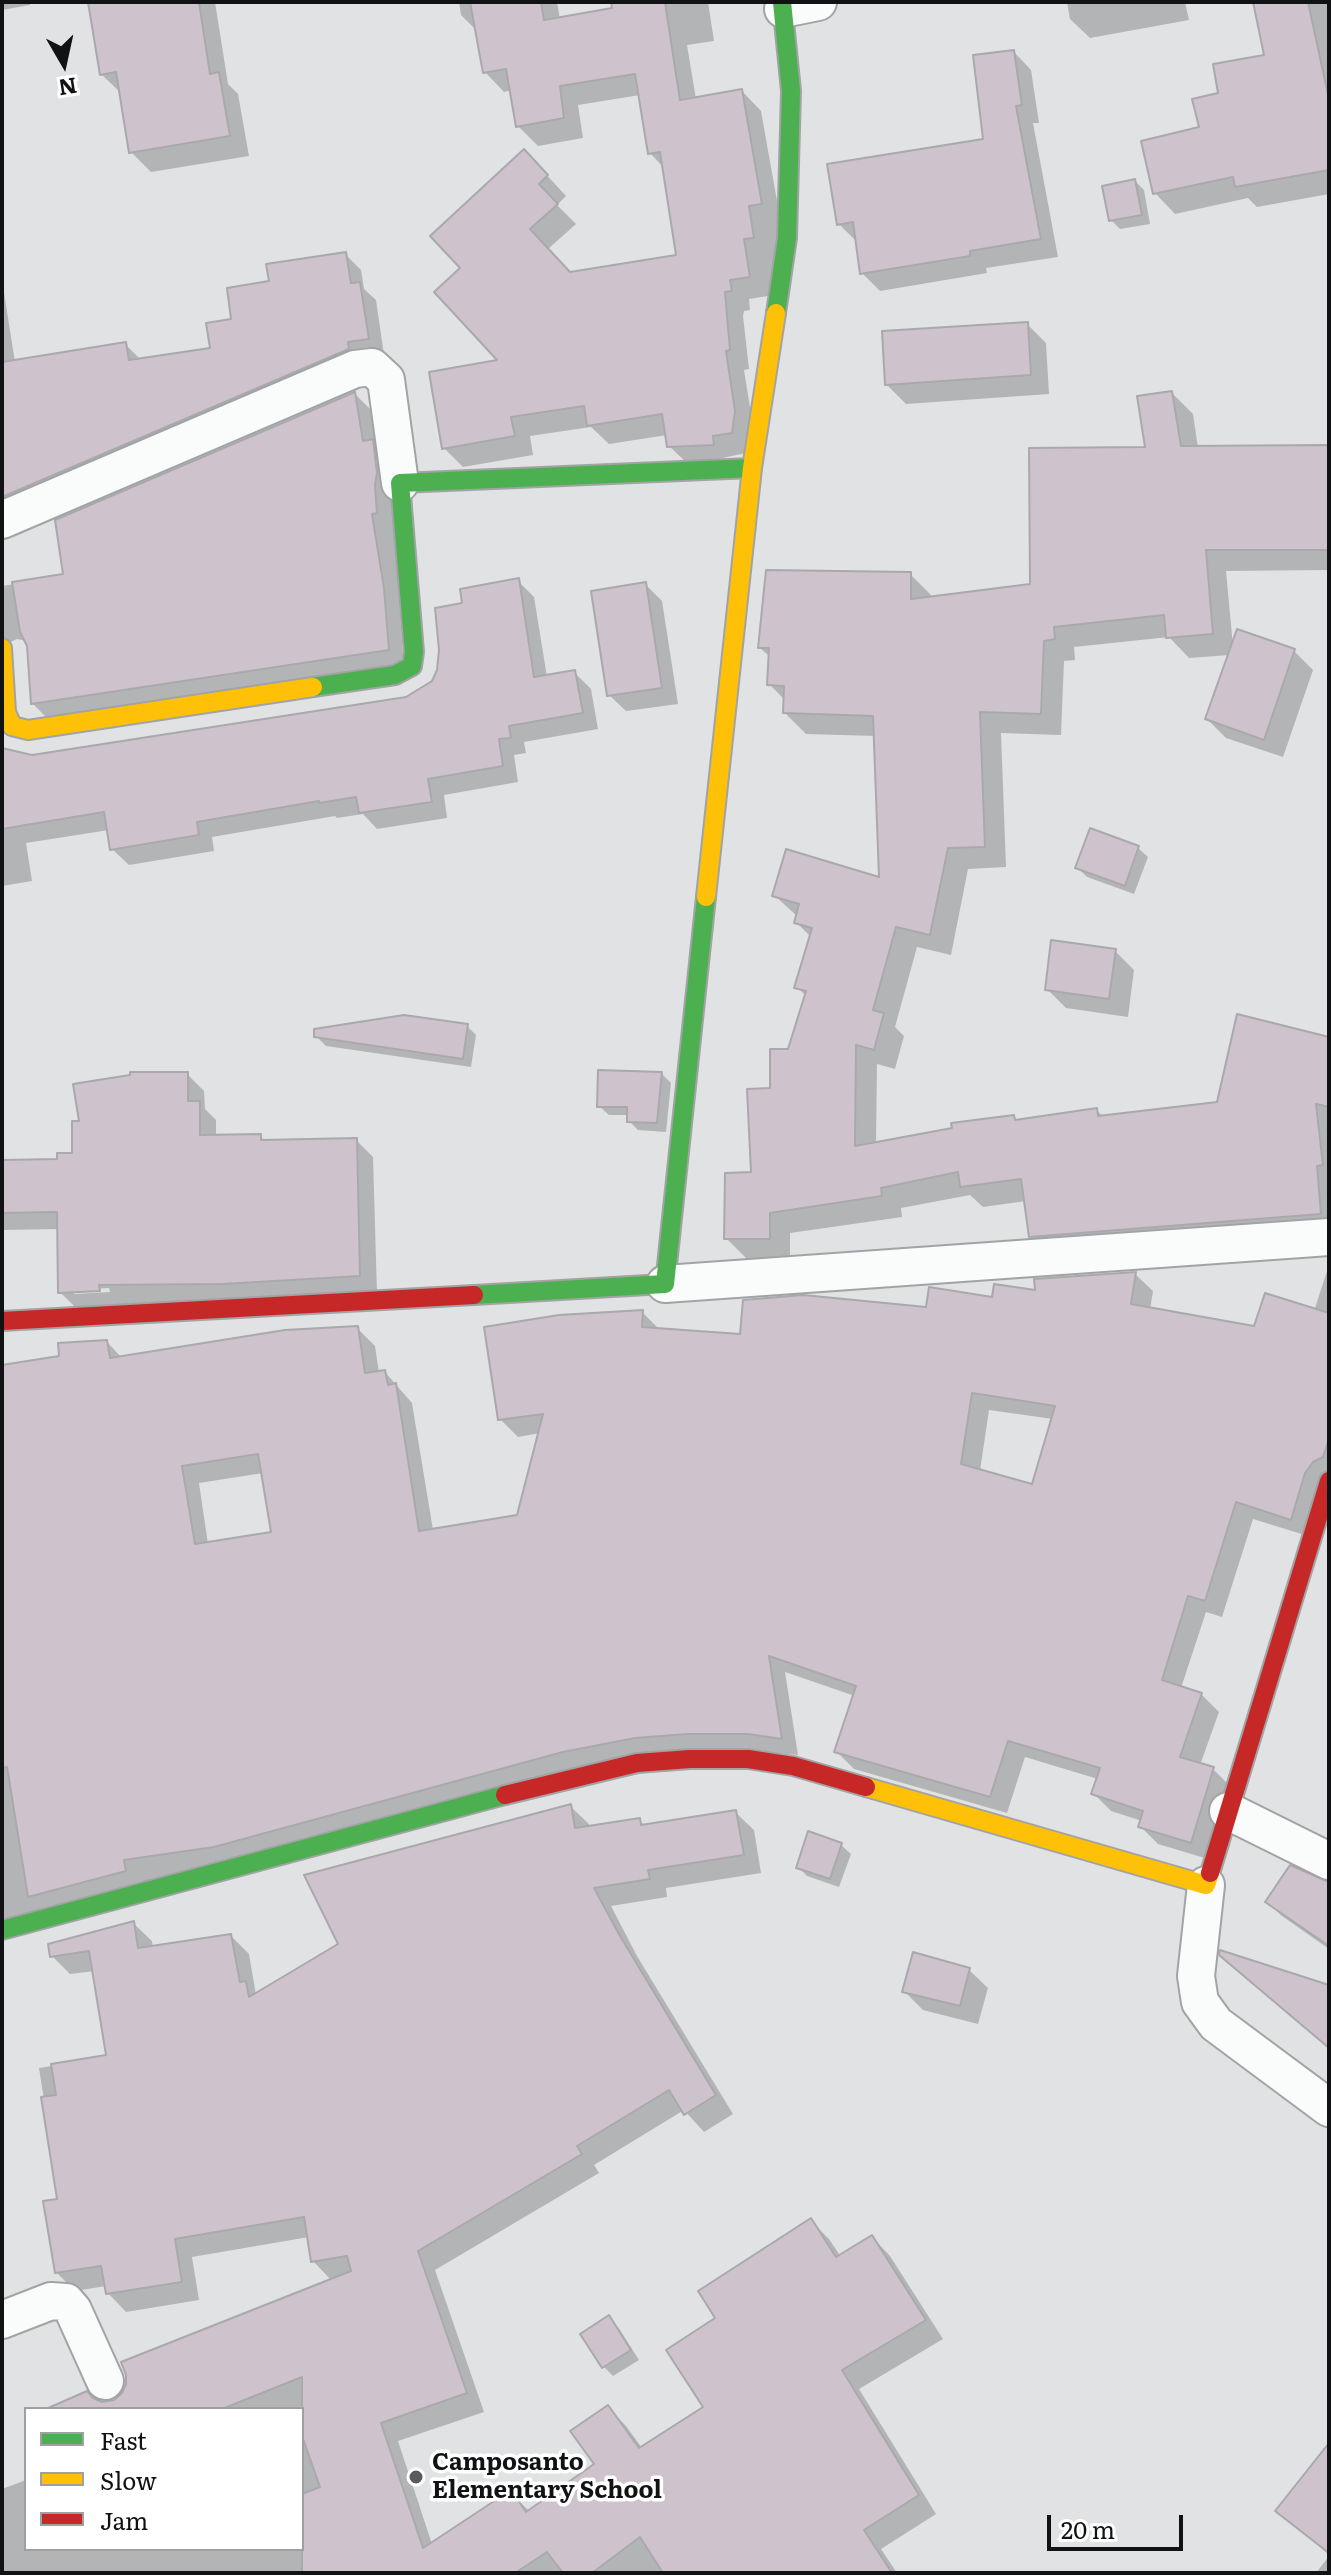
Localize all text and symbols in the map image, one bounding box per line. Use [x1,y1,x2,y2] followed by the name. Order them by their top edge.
[24,24,104,104] north arrow
[56,70,80,106] text: N
[24,2407,304,2551] legend
[100,2422,147,2457] text: Fast
[432,2449,662,2505] place label: Camposanto Elementary School
[100,2462,157,2497] text: Slow
[407,2468,425,2486] marker: Camposanto Elementary School
[1051,2499,1187,2549] scale bar
[100,2502,148,2537] text: Jam
[1061,2511,1115,2546] text: 20 m

